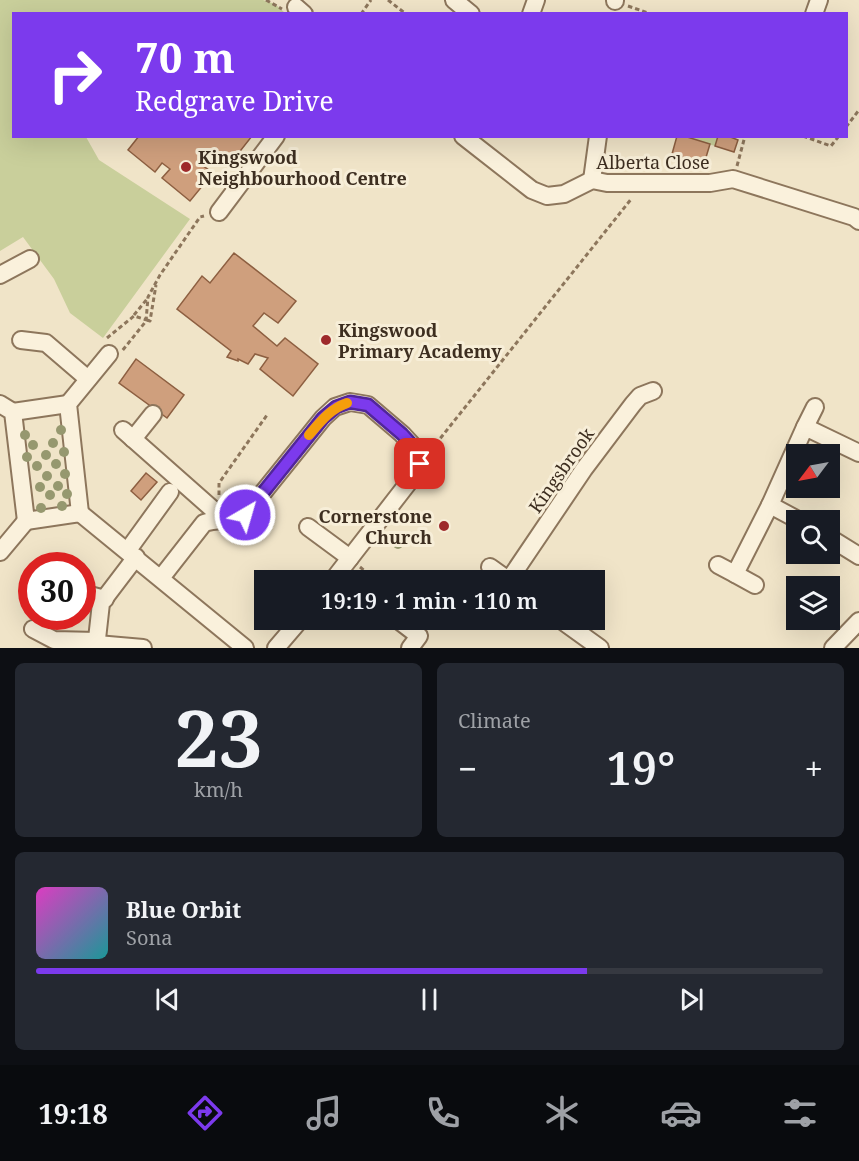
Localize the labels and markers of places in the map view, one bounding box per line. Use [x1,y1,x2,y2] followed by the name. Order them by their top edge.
[198,145,407,190] place label: Kingswood Neighbourhood Centre
[179,160,193,174] marker: Kingswood Neighbourhood Centre
[338,318,502,363] place label: Kingswood Primary Academy
[319,333,333,347] marker: Kingswood Primary Academy
[394,438,445,489] pin
[318,504,432,549] place label: Cornerstone Church
[437,519,451,533] marker: Cornerstone Church

